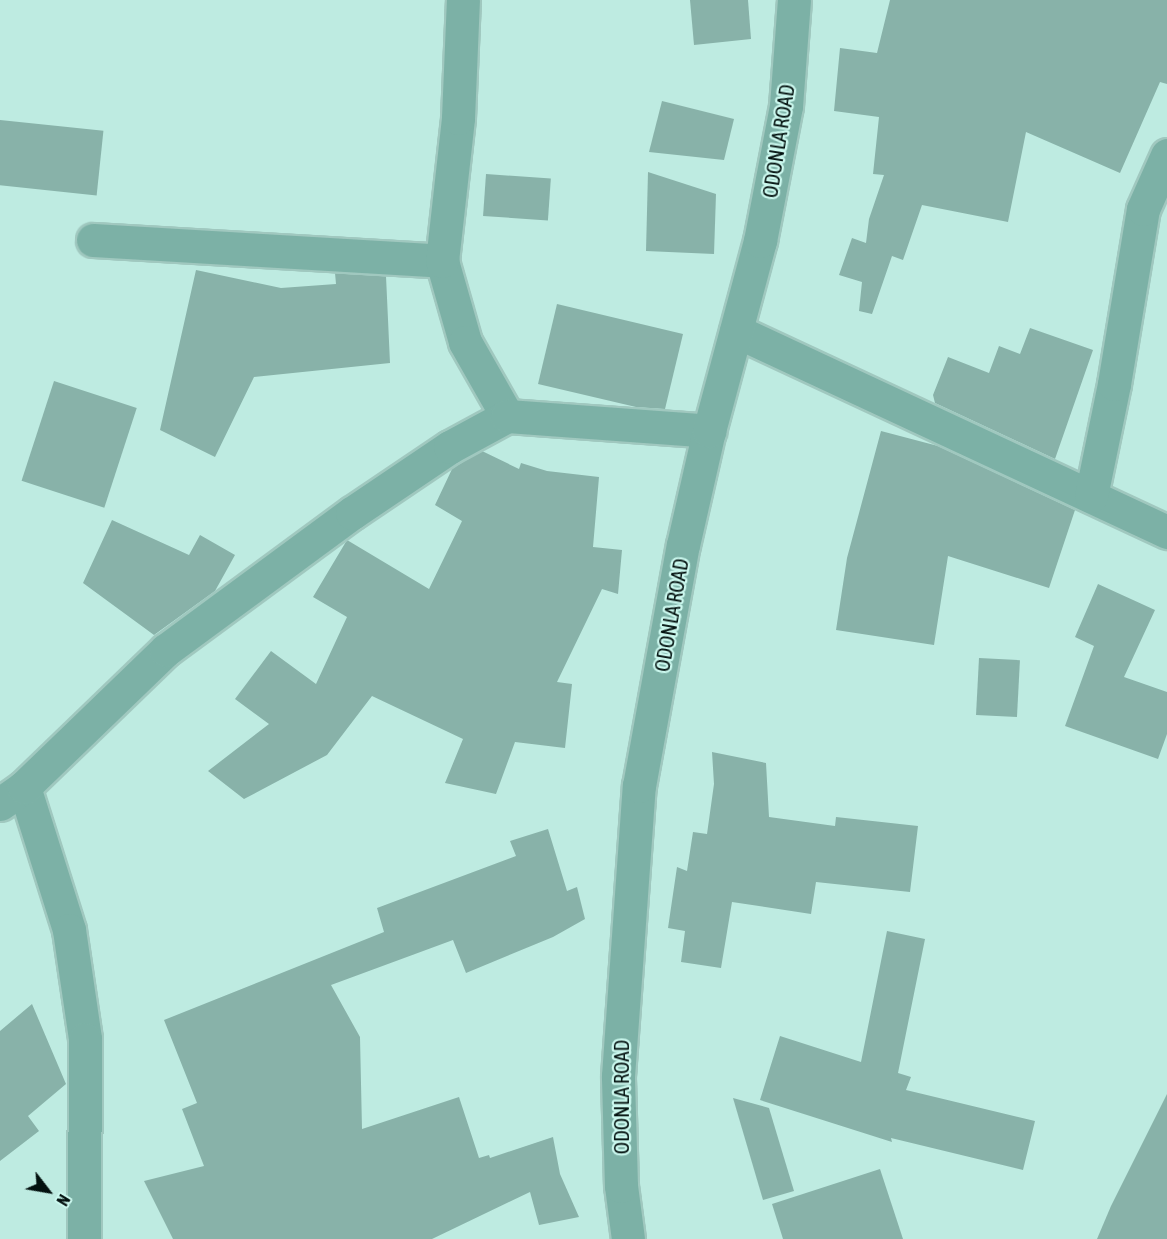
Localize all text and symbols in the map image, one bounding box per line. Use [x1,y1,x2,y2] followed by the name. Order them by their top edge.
[757,82,799,200] street label: ODONLA ROAD
[649,556,693,674] street label: ODONLA ROAD
[608,1040,634,1154] street label: ODONLA ROAD
[18,1161,78,1221] north arrow
[53,1192,74,1209] text: N

